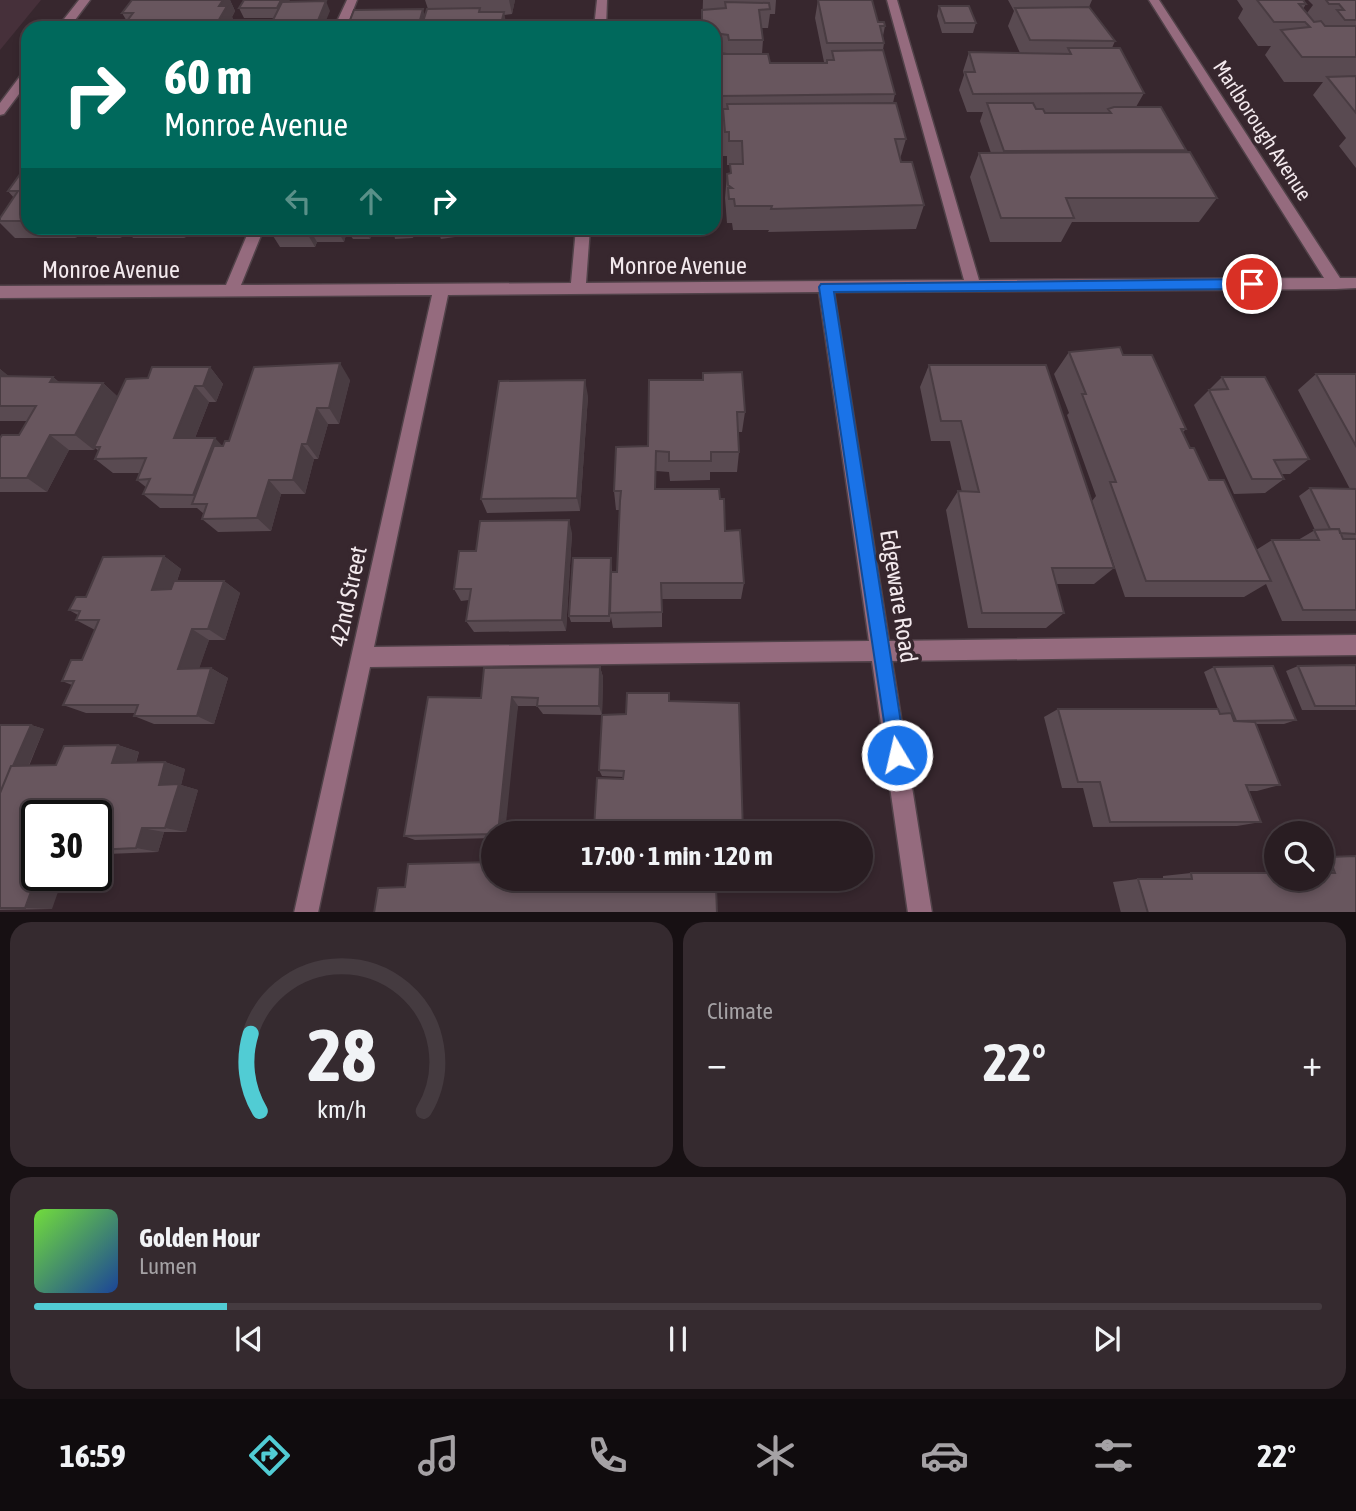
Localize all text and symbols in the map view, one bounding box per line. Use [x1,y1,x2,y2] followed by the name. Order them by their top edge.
[164,48,252,104] text: 60 m
[49,49,140,140] icon: right
[1209,56,1317,204] street label: Marlborough Avenue
[164,106,348,143] text: Monroe Avenue
[279,182,317,220] icon: left
[352,182,390,220] icon: ahead
[425,182,463,220] icon: right
[609,252,747,279] street label: Monroe Avenue
[1222,254,1282,314] pin
[42,256,180,283] street label: Monroe Avenue
[1233,265,1271,303] icon: arrive
[875,527,923,665] street label: Edgeware Road
[324,543,372,648] street label: 42nd Street
[860,718,934,792] position arrow
[21,800,112,891] speed limit sign: 30
[1264,821,1334,891] map controls
[1264,821,1334,891] button: search
[581,841,773,871] text: 17:00 · 1 min · 120 m
[707,998,773,1024] text: Climate
[307,1013,376,1096] text: 28
[983,1032,1046,1092] text: 22°
[707,1041,727,1084] text: −
[1302,1041,1322,1084] text: +
[317,1094,366,1122] text: km/h
[139,1223,259,1253] text: Golden Hour
[139,1253,197,1279] text: Lumen
[230,1320,268,1358] icon: previous
[659,1320,697,1358] icon: pause
[1088,1320,1126,1358] icon: next
[245,1431,294,1480] icon: directions
[414,1431,463,1480] icon: music
[583,1431,632,1480] icon: phone
[751,1431,800,1480] icon: climate
[920,1431,969,1480] icon: car
[1089,1431,1138,1480] icon: filters
[60,1437,126,1474] text: 16:59
[1257,1437,1296,1474] text: 22°

